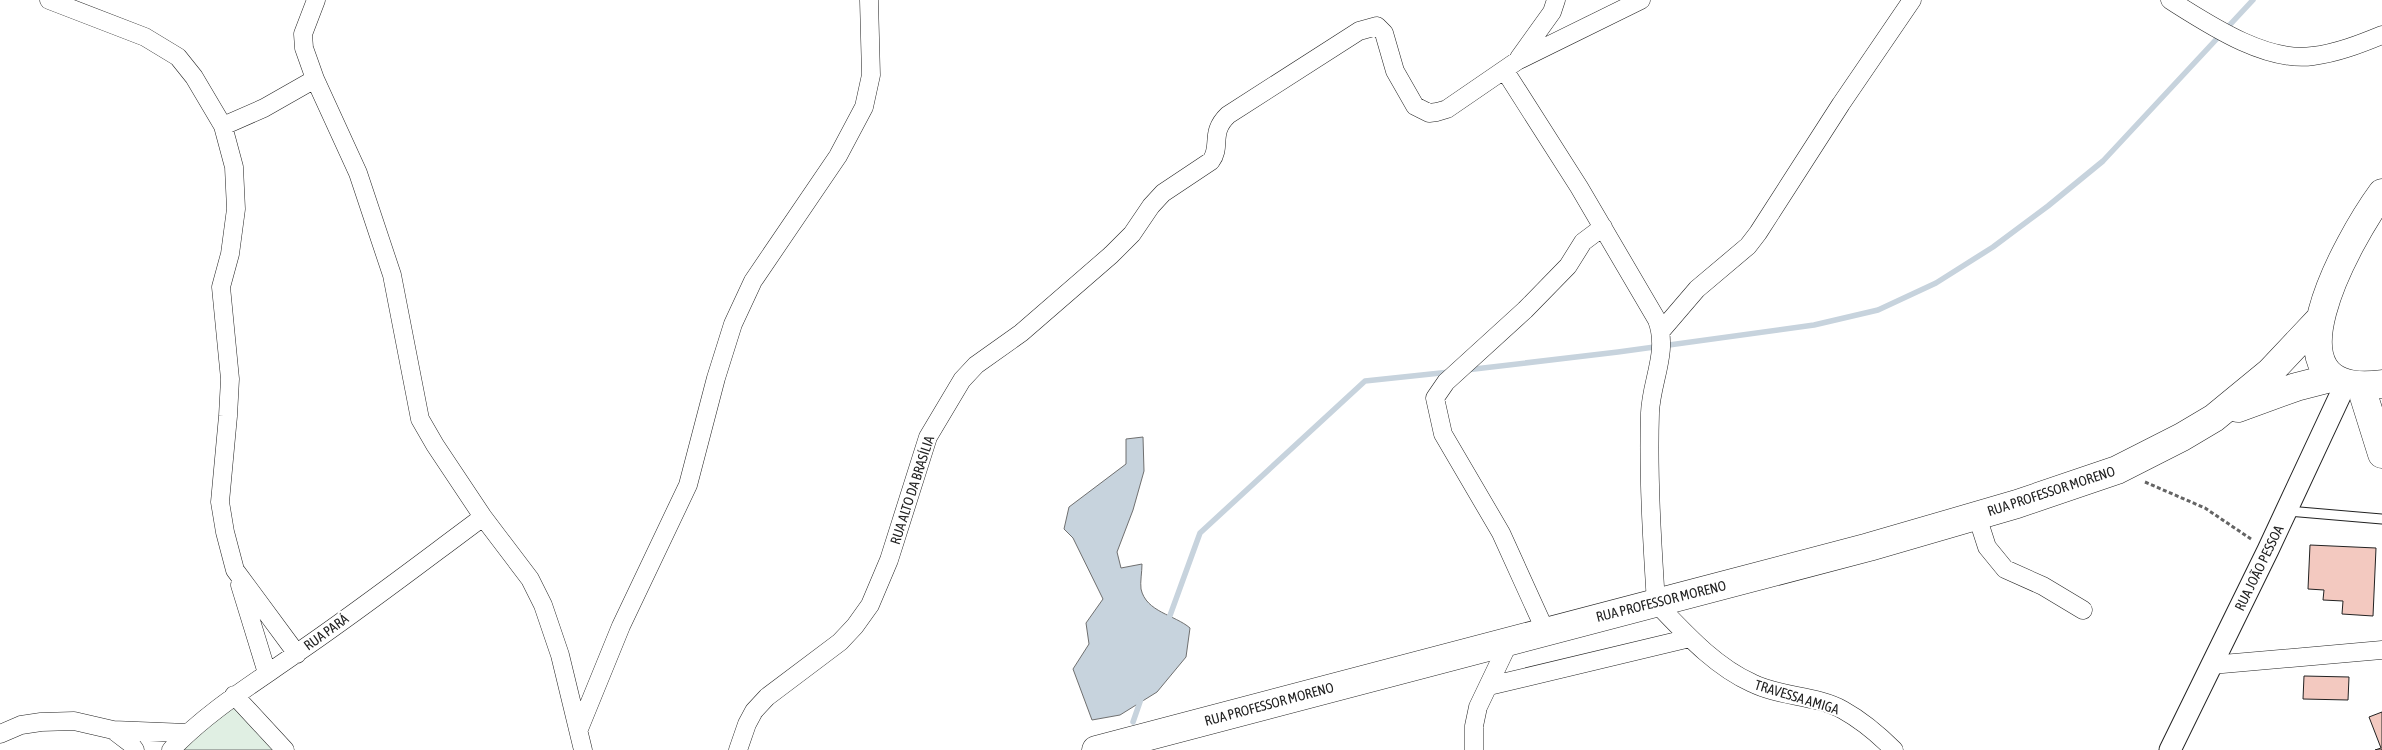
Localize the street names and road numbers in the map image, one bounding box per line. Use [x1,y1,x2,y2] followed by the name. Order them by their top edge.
[887,433,937,546] street label: RUA ALTO DA BRASÍLIA
[1985,463,2117,519] street label: RUA PROFESSOR MORENO
[2231,522,2287,613] street label: RUA JOÃO PESSOA
[1594,577,1728,625] street label: RUA PROFESSOR MORENO
[301,610,351,653] street label: RUA PARÁ
[1753,677,1841,717] street label: TRAVESSA AMIGA
[1203,679,1335,729] street label: RUA PROFESSOR MORENO

